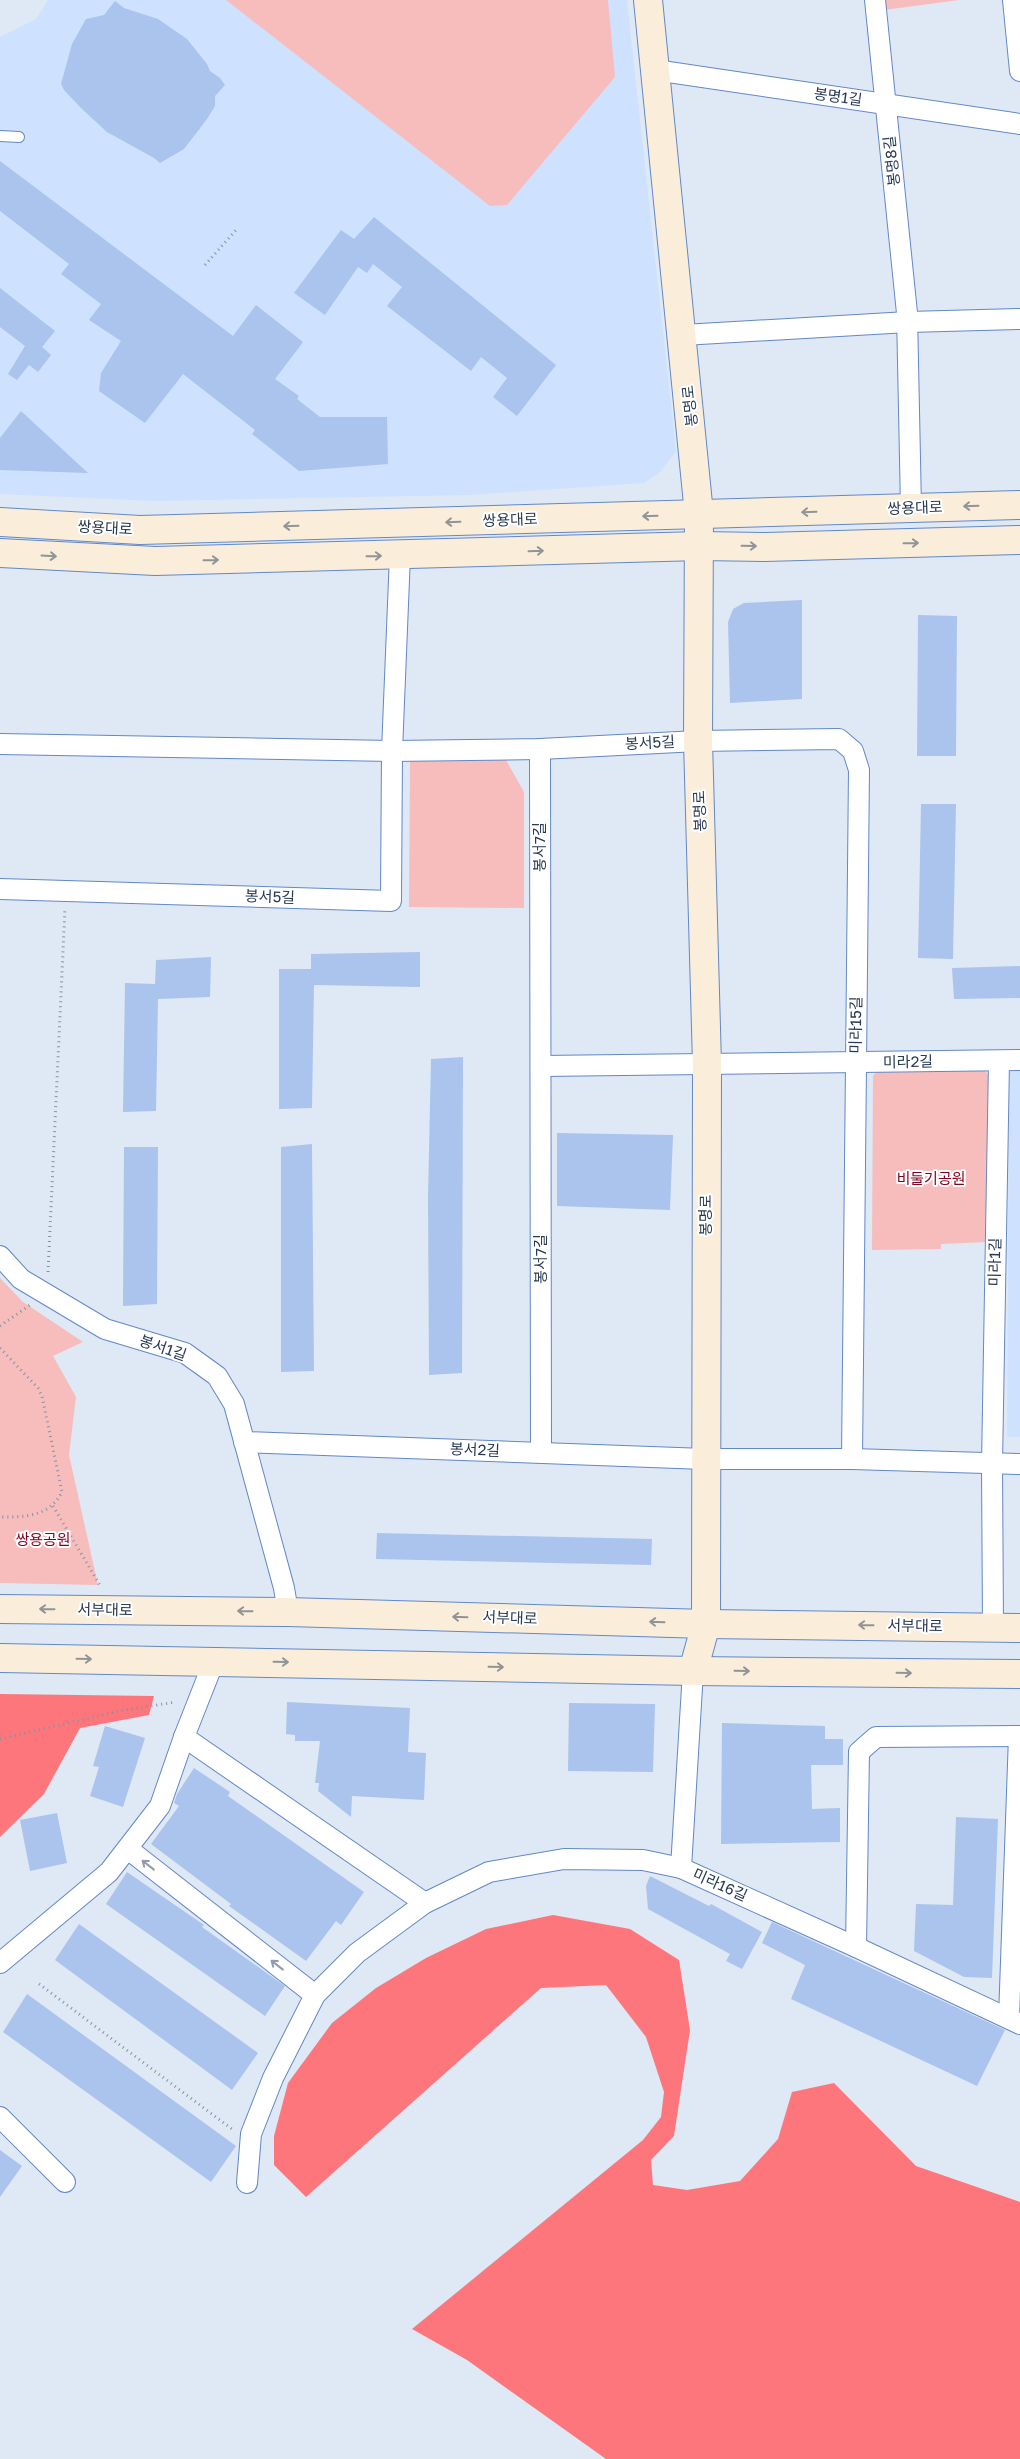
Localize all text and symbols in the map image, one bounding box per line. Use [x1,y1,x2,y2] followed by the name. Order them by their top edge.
[813,84,863,108] street label: 봉명1길
[879,135,903,187] street label: 봉명8길
[678,385,700,428] street label: 봉명로
[887,497,943,517] street label: 쌍용대로
[964,502,980,511] one-way arrow
[801,507,817,516] one-way arrow
[482,509,538,529] street label: 쌍용대로
[643,512,659,521] one-way arrow
[77,517,133,537] street label: 쌍용대로
[445,517,462,527] one-way arrow
[283,521,299,531] one-way arrow
[902,538,919,548] one-way arrow
[740,541,757,551] one-way arrow
[528,546,544,555] one-way arrow
[40,551,56,560] one-way arrow
[365,551,381,560] one-way arrow
[203,555,219,564] one-way arrow
[624,732,675,752] street label: 봉서5길
[689,790,709,832] street label: 봉명로
[530,822,548,872] street label: 봉서7길
[245,886,295,906] street label: 봉서5길
[846,996,864,1054] street label: 미라15길
[883,1052,933,1070] street label: 미라2길
[896,1169,966,1187] park label: 비둘기공원
[696,1194,714,1236] street label: 봉명로
[531,1234,549,1284] street label: 봉서7길
[985,1237,1003,1286] street label: 미라1길
[137,1331,189,1363] street label: 봉서1길
[450,1439,500,1459] street label: 봉서2길
[15,1530,71,1548] park label: 쌍용공원
[77,1600,133,1618] street label: 서부대로
[40,1605,56,1614] one-way arrow
[237,1606,254,1616] one-way arrow
[482,1607,538,1627] street label: 서부대로
[452,1612,468,1621] one-way arrow
[887,1616,943,1634] street label: 서부대로
[649,1618,665,1627] one-way arrow
[859,1621,875,1630] one-way arrow
[75,1654,91,1664] one-way arrow
[272,1657,289,1667] one-way arrow
[488,1662,504,1671] one-way arrow
[733,1666,749,1676] one-way arrow
[896,1668,912,1678] one-way arrow
[142,1860,155,1871] one-way arrow
[690,1864,750,1904] street label: 미라16길
[270,1960,284,1970] one-way arrow

